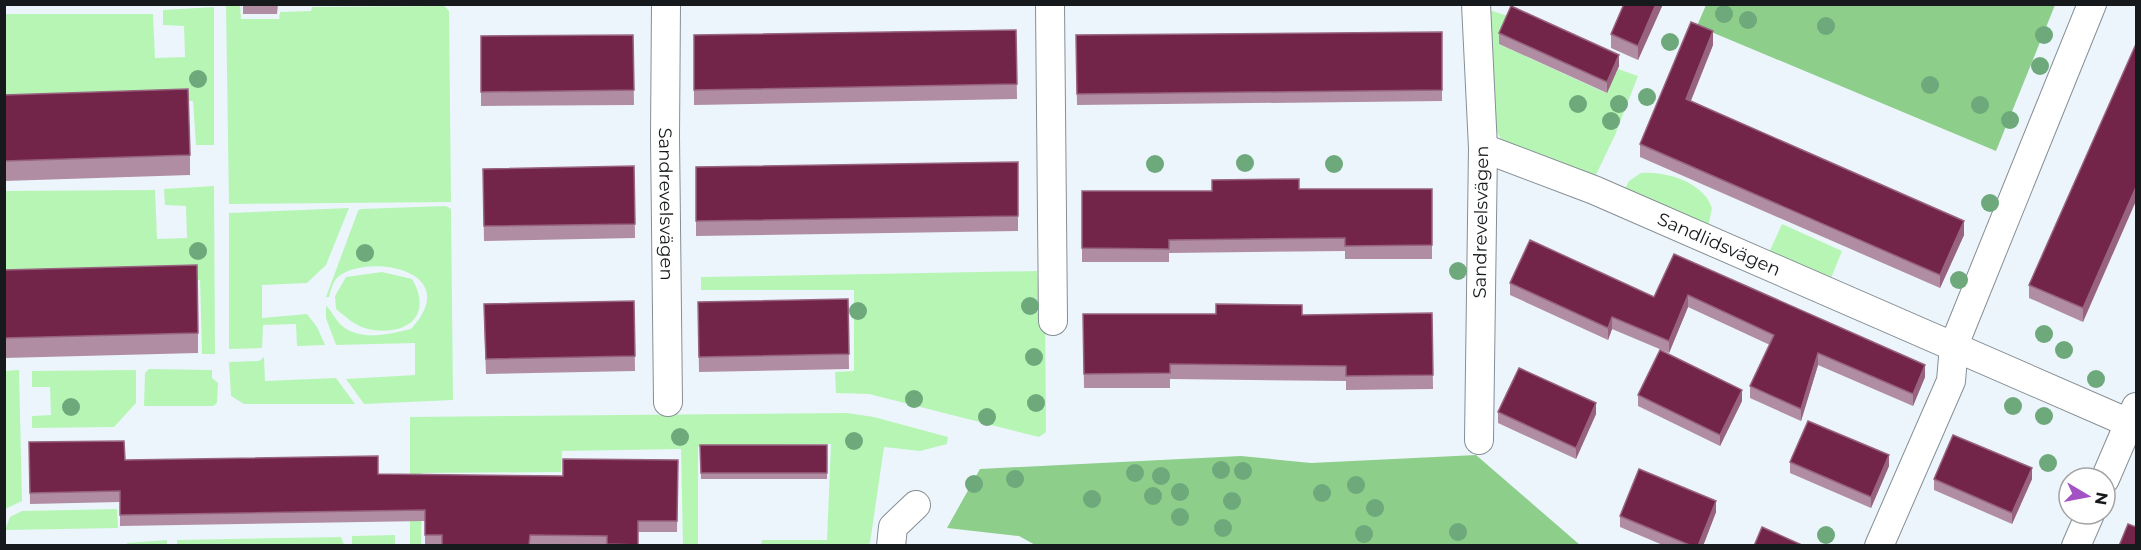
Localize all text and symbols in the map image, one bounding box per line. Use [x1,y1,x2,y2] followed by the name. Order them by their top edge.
[654,127,678,281] street label: Sandrevelsvägen
[1469,145,1493,299] street label: Sandrevelsvägen
[1654,208,1784,281] street label: Sandlidsvägen
[2057,466,2117,526] north arrow
[2091,490,2112,507] text: N

